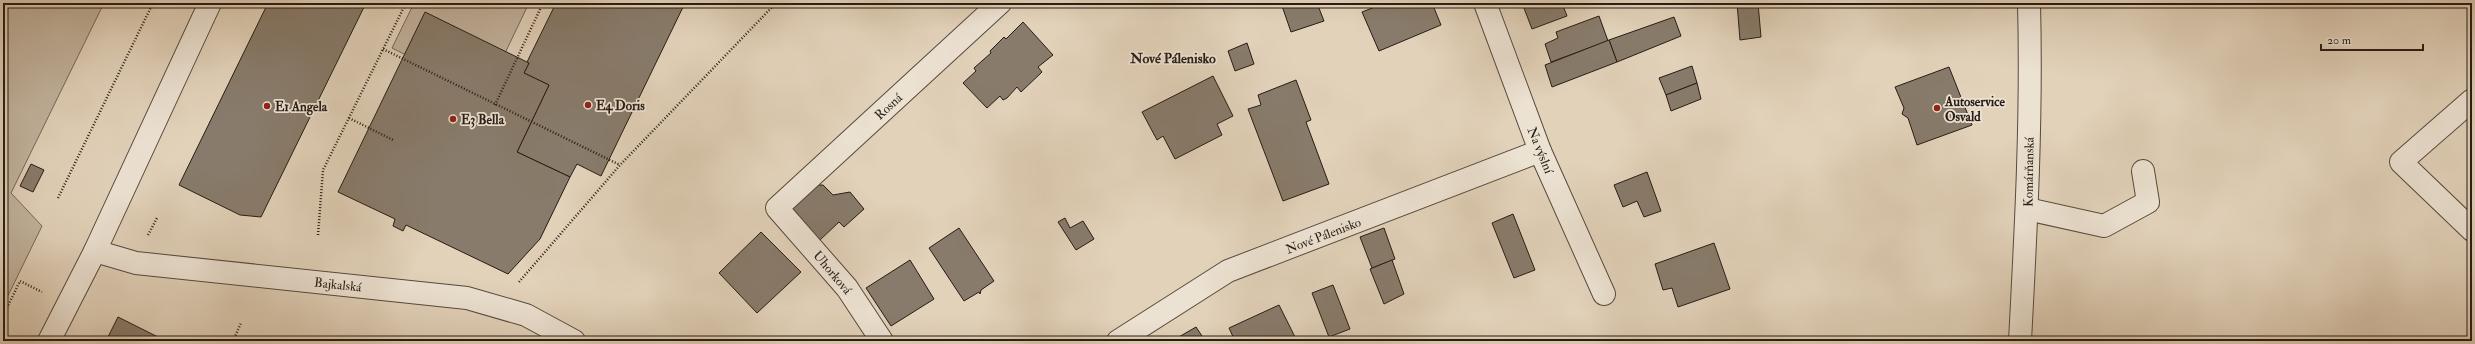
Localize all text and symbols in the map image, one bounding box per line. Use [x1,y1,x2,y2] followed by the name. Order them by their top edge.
[2321,26,2423,52] scale bar
[2327,33,2352,48] text: 20 m
[1129,50,1216,67] district label: Nové Pálenisko
[872,90,906,123] street label: Rosná
[1944,94,2005,125] place label: Autoservice Osvald
[596,98,645,114] place label: E4 Doris
[275,99,328,116] place label: E1 Angela
[583,100,593,110] marker: E4 Doris
[262,101,272,111] marker: E1 Angela
[1932,103,1942,113] marker: Autoservice Osvald
[461,112,505,128] place label: E3 Bella
[448,114,458,124] marker: E3 Bella
[1523,125,1557,178] street label: Na výslní
[2020,136,2038,207] street label: Komárňanská
[1283,214,1363,258] street label: Nové Pálenisko
[809,248,855,298] street label: Uhorková
[313,275,363,296] street label: Bajkalská

